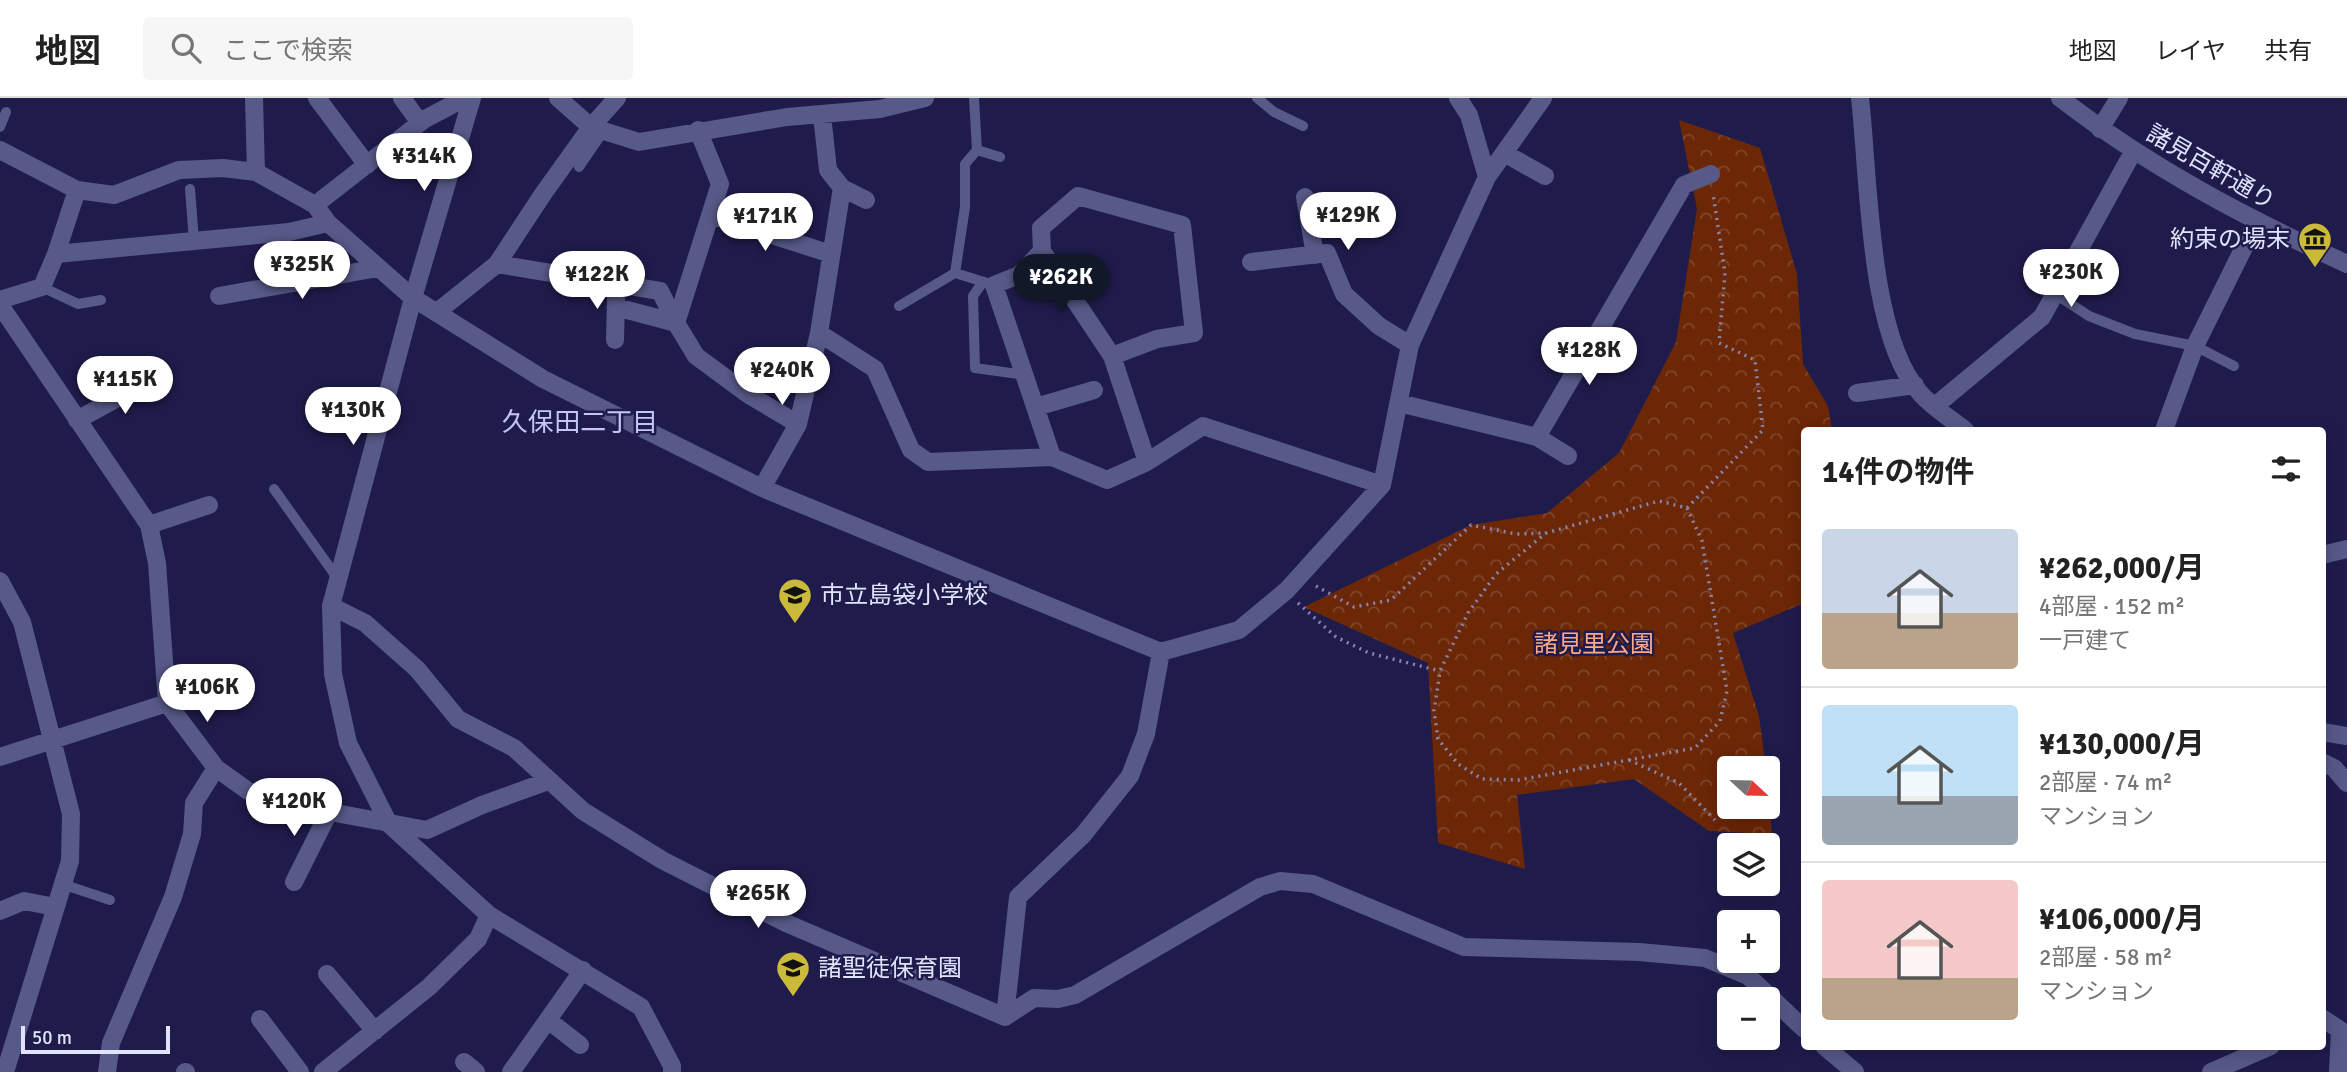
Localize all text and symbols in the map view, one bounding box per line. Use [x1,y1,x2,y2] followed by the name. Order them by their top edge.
[143,17,633,80] search box
[167,29,205,67] icon: search
[35,31,101,72] text: 地図
[223,35,353,67] text: ここで検索
[2069,36,2117,66] text: 地図
[2155,36,2226,66] text: レイヤ
[2264,36,2312,66] text: 共有
[2141,118,2281,216] street label: 諸見百軒通り
[375,134,473,193] pin: ¥314K
[392,141,456,170] text: ¥314K
[1299,192,1397,252] pin: ¥129K
[716,194,814,253] pin: ¥171K
[1316,200,1380,229] text: ¥129K
[733,201,797,230] text: ¥171K
[2296,220,2334,269] museum icon: 約束の場末
[2170,224,2290,254] place label: 約束の場末
[253,242,351,301] pin: ¥325K
[270,249,334,278] text: ¥325K
[2022,250,2120,309] pin: ¥230K
[548,252,646,311] pin: ¥122K
[1012,254,1110,314] pin: ¥262K
[2039,257,2103,286] text: ¥230K
[565,259,629,288] text: ¥122K
[1029,262,1093,291] text: ¥262K
[1540,328,1638,387] pin: ¥128K
[1557,335,1621,364] text: ¥128K
[733,348,831,407] pin: ¥240K
[750,355,814,384] text: ¥240K
[76,356,174,416] pin: ¥115K
[93,364,157,393] text: ¥115K
[304,388,402,447] pin: ¥130K
[321,395,385,424] text: ¥130K
[502,407,658,439] district label: 久保田二丁目
[2267,450,2305,488] icon: filters
[1822,454,1974,491] text: 14件の物件
[2039,550,2205,587] text: ¥262,000/月
[1878,557,1962,641] icon: home
[776,576,814,625] school or university icon: 市立島袋小学校
[820,580,988,610] place label: 市立島袋小学校
[2039,592,2185,621] text: 4部屋 · 152 m²
[2039,626,2131,655] text: 一戸建て
[1534,629,1654,659] park label: 諸見里公園
[158,664,256,724] pin: ¥106K
[175,672,239,701] text: ¥106K
[2039,726,2205,763] text: ¥130,000/月
[1878,733,1962,817] icon: home
[1717,756,1780,819] north arrow
[1717,756,1780,1050] map controls
[2039,768,2172,797] text: 2部屋 · 74 m²
[245,778,343,838] pin: ¥120K
[262,786,326,815] text: ¥120K
[2039,802,2154,831] text: マンション
[1717,833,1780,896] button: layers
[709,870,807,930] pin: ¥265K
[726,878,790,907] text: ¥265K
[2039,901,2205,938] text: ¥106,000/月
[1878,908,1962,992] icon: home
[1717,910,1780,973] button: +
[2039,943,2172,972] text: 2部屋 · 58 m²
[774,949,812,998] school or university icon: 諸聖徒保育園
[818,953,962,983] place label: 諸聖徒保育園
[2039,977,2154,1006] text: マンション
[1717,987,1780,1050] button: −
[21,1023,170,1055] scale bar
[32,1026,72,1050] text: 50 m

